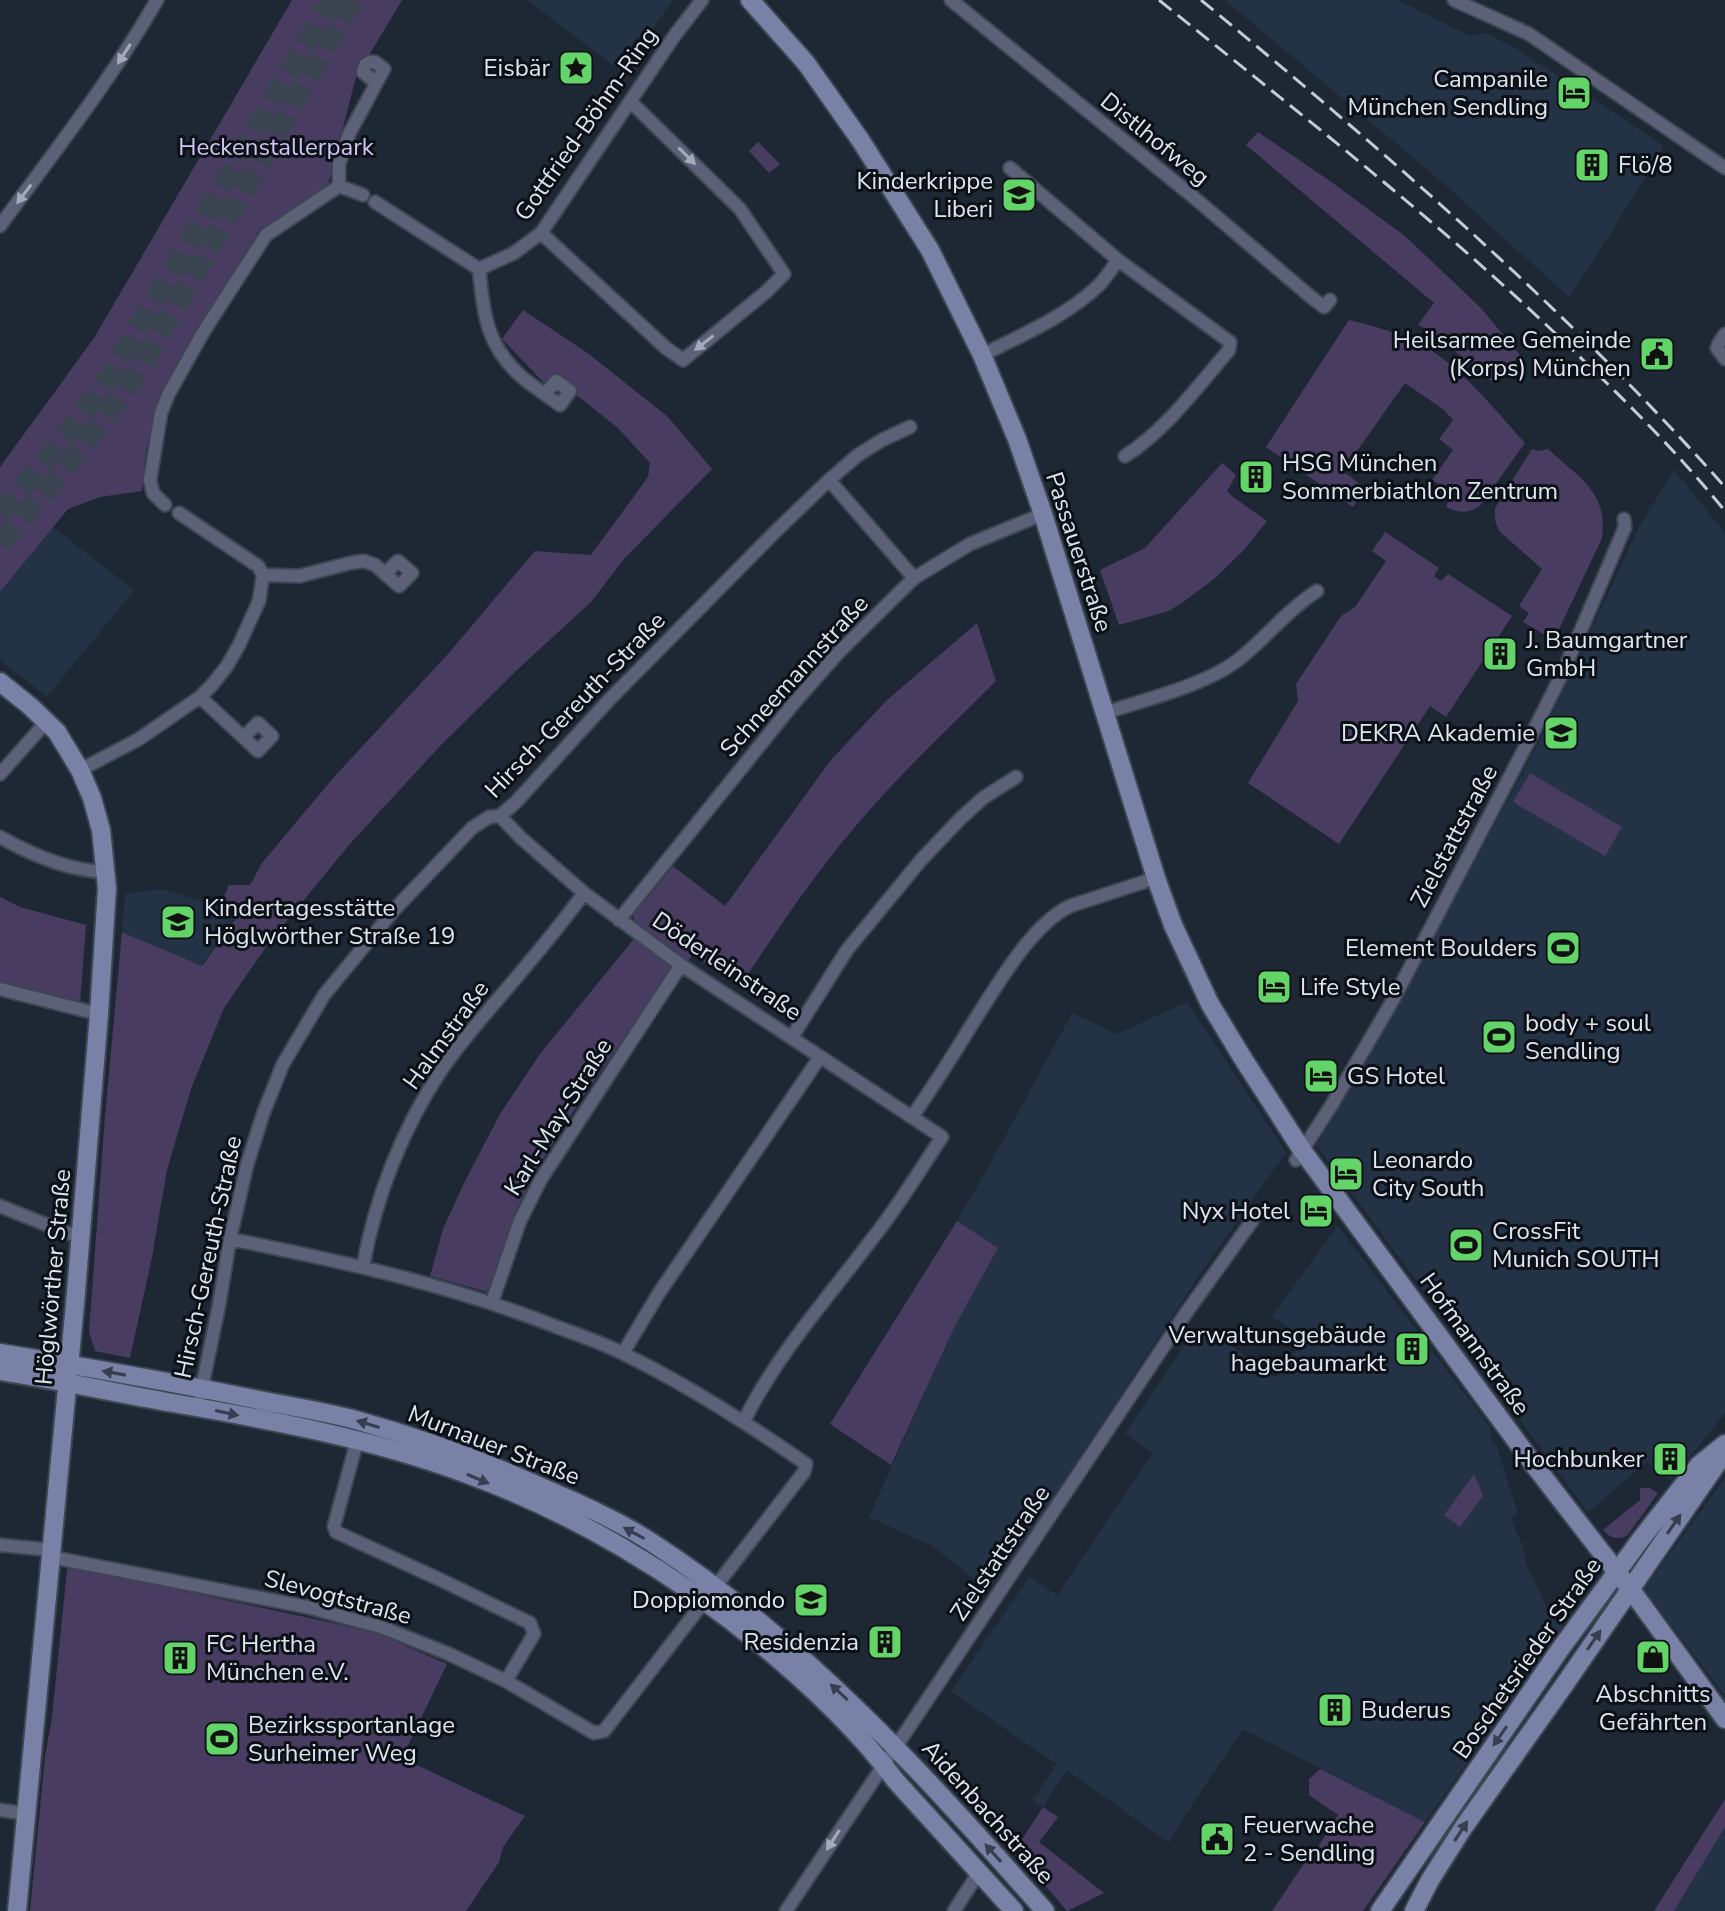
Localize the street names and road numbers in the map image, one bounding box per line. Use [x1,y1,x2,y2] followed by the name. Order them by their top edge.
[507,21,665,227] street label: Gottfried-Böhm-Ring
[1094,85,1216,193] street label: Distlhofweg
[1038,468,1120,636] street label: Passauerstraße
[713,588,875,764] street label: Schneemannstraße
[478,605,672,805] street label: Hirsch-Gereuth-Straße
[1403,759,1505,913] street label: Zielstattstraße
[646,904,808,1028] street label: Döderleinstraße
[396,974,496,1096] street label: Halmstraße
[497,1032,619,1202] street label: Karl-May-Straße
[167,1133,249,1381] street label: Hirsch-Gereuth-Straße
[28,1168,78,1386] street label: Höglwörther Straße
[1413,1266,1537,1422] street label: Hofmannstraße
[403,1397,585,1493] street label: Murnauer Straße
[943,1479,1057,1627] street label: Zielstattstraße
[1445,1551,1609,1765] street label: Boschetsrieder Straße
[261,1562,415,1632] street label: Slevogtstraße
[915,1733,1061,1891] street label: Aidenbachstraße

